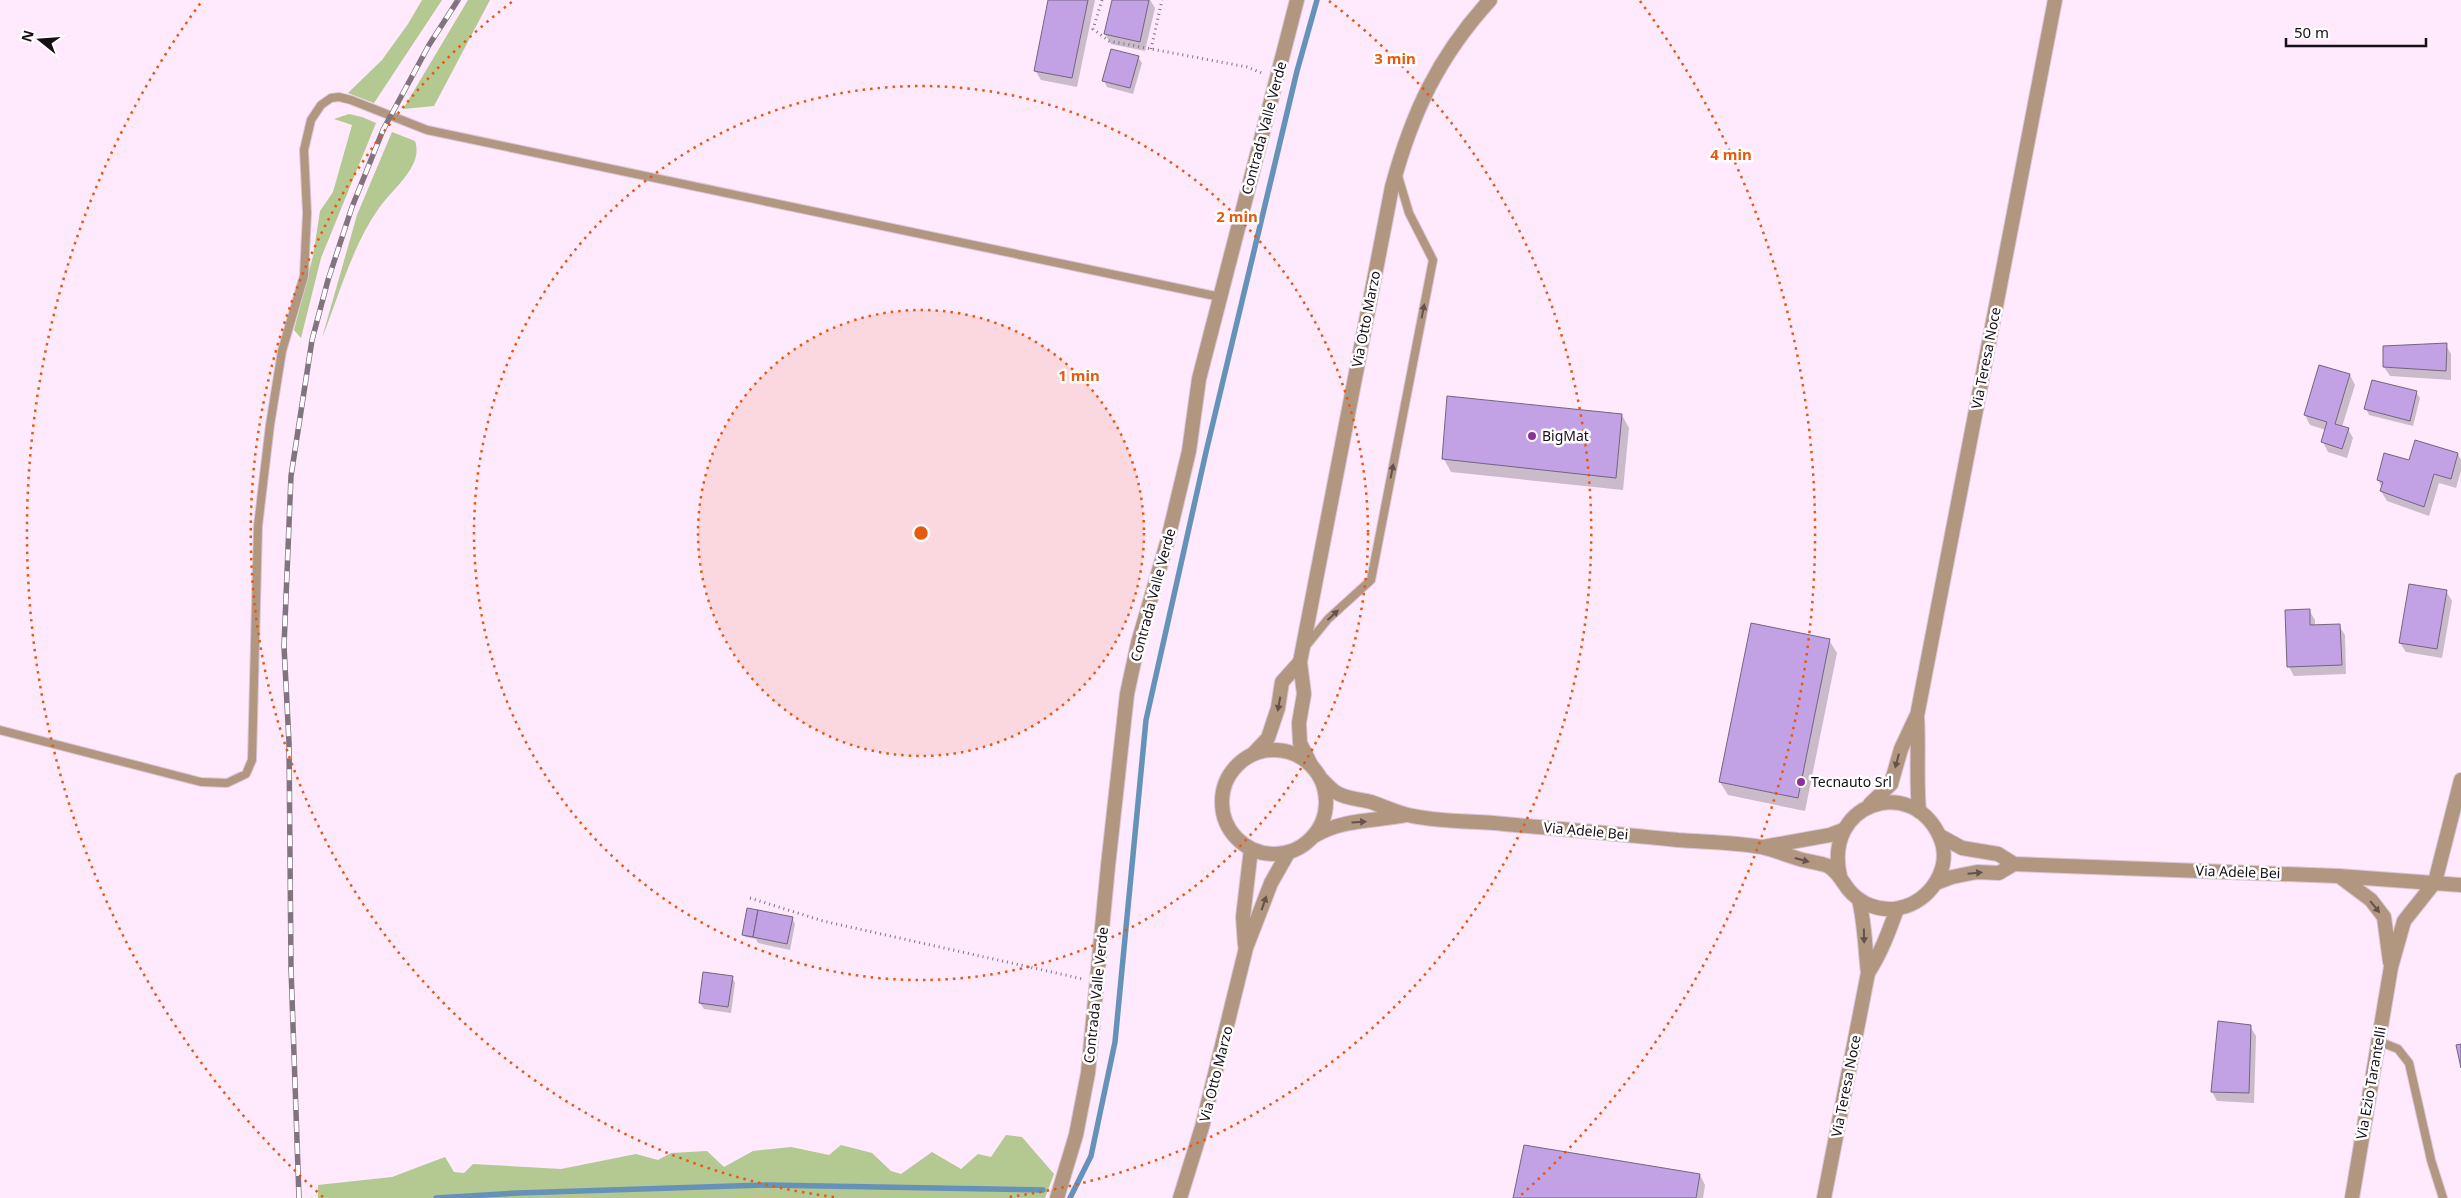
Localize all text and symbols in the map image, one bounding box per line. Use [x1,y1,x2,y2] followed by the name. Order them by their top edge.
[15,15,65,65] north arrow
[2286,15,2426,47] scale bar
[2294,22,2329,42] text: 50 m
[16,28,38,44] text: N
[1374,48,1416,68] text: 3 min
[1237,59,1290,197] street label: Contrada Valle Verde
[1710,144,1752,164] text: 4 min
[1216,206,1258,226] text: 2 min
[1347,269,1384,369] street label: Via Otto Marzo
[1419,304,1427,319] one-way arrow
[1966,305,2005,411] street label: Via Teresa Noce
[1058,365,1100,385] text: 1 min
[1542,426,1589,445] place label: BigMat
[1526,430,1538,442] marker: BigMat
[1389,463,1397,479] one-way arrow
[912,524,930,542] centre of rings
[1126,526,1179,664] street label: Contrada Valle Verde
[1327,609,1339,621] one-way arrow
[1274,696,1282,712] one-way arrow
[1893,754,1901,769] one-way arrow
[1811,772,1892,791] place label: Tecnauto Srl
[1795,776,1807,788] marker: Tecnauto Srl
[1543,817,1629,844] street label: Via Adele Bei
[1352,818,1368,826] one-way arrow
[1795,856,1810,864] one-way arrow
[2195,861,2281,882] street label: Via Adele Bei
[1968,869,1984,877] one-way arrow
[1260,895,1268,910] one-way arrow
[2370,900,2381,913] one-way arrow
[1079,926,1112,1064] street label: Contrada Valle Verde
[1860,929,1868,945] one-way arrow
[1194,1024,1237,1124] street label: Via Otto Marzo
[2351,1025,2390,1141] street label: Via Ezio Tarantelli
[1826,1033,1865,1139] street label: Via Teresa Noce

